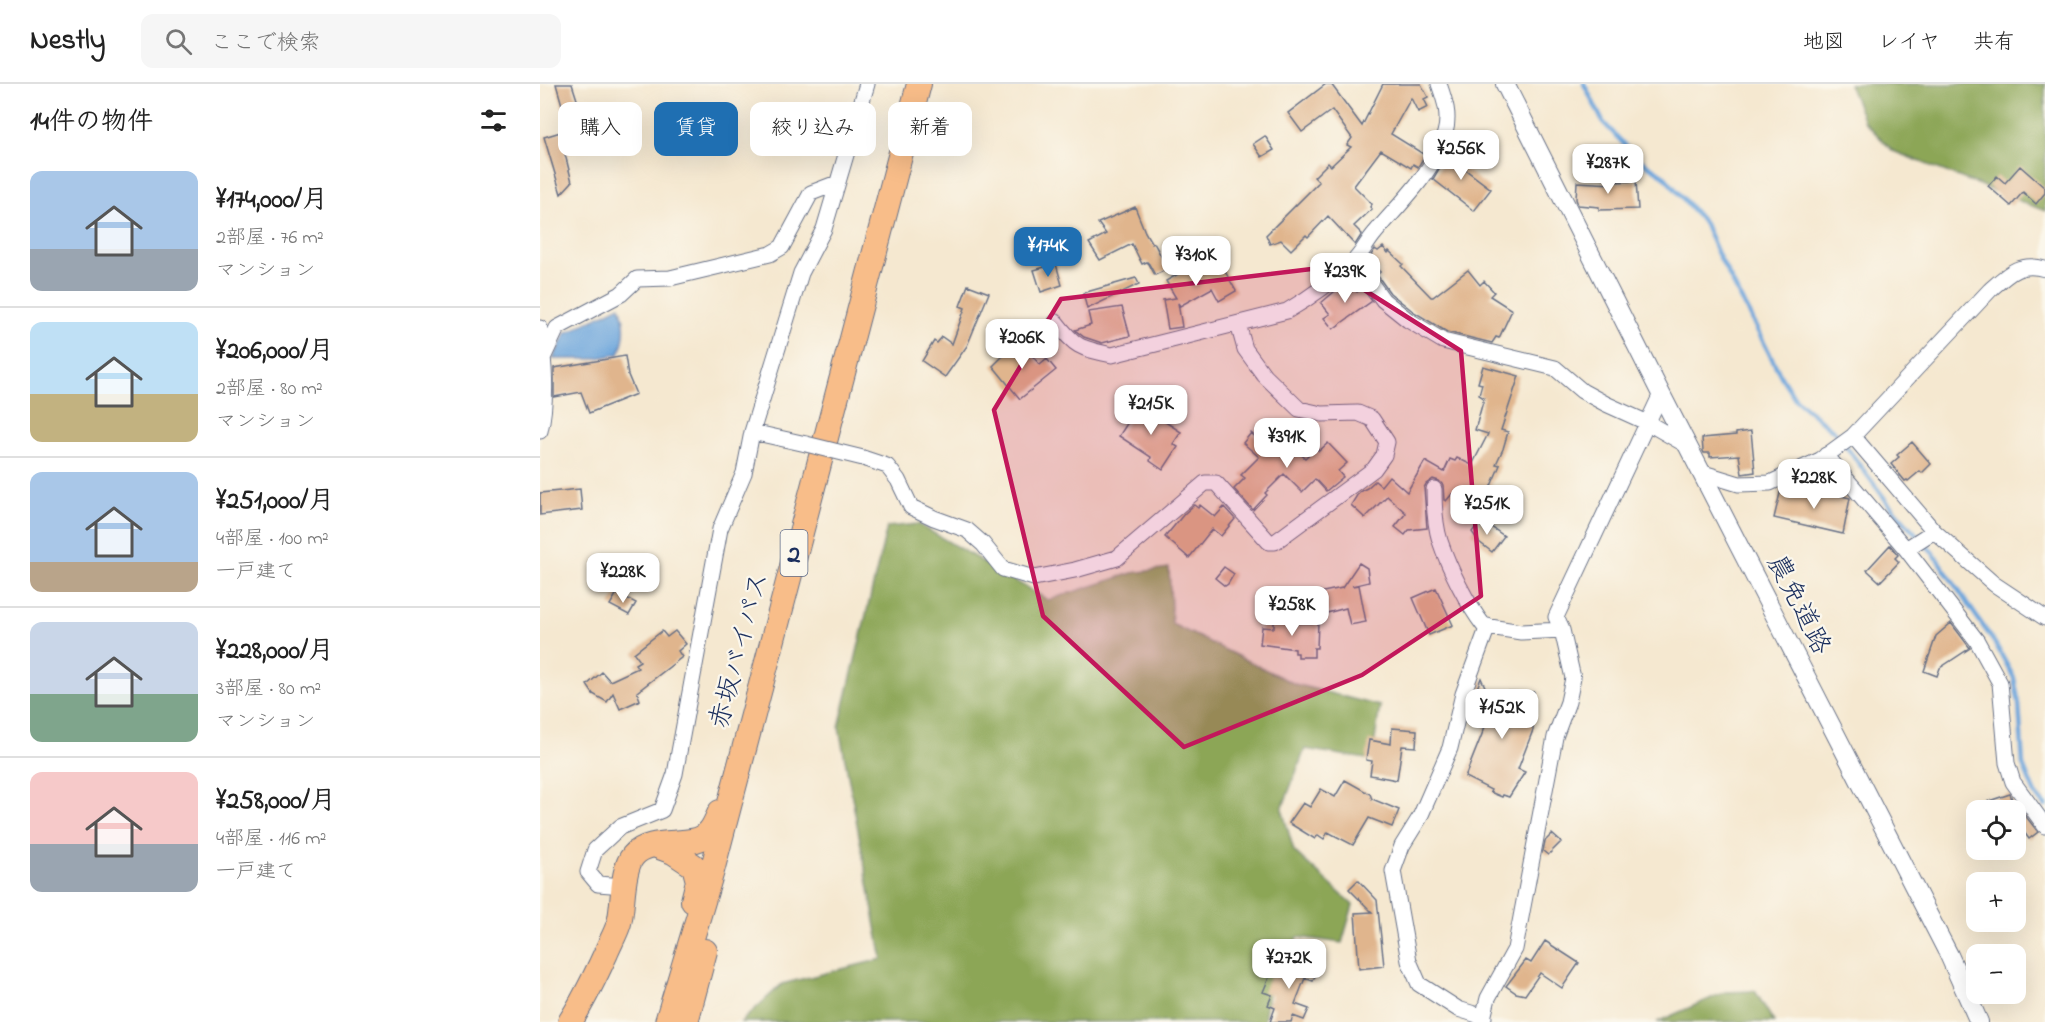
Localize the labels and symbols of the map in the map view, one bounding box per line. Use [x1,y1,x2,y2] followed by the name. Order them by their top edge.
[1419,130,1503,181] pin: ¥256K
[1566,144,1650,195] pin: ¥287K
[1006,227,1090,278] pin: ¥174K
[1154,236,1238,287] pin: ¥310K
[1303,253,1387,304] pin: ¥239K
[980,319,1064,370] pin: ¥206K
[1109,385,1193,436] pin: ¥215K
[1245,418,1329,469] pin: ¥391K
[1772,459,1856,510] pin: ¥228K
[1445,485,1529,536] pin: ¥251K
[780,530,808,576] road number: 2
[1756,548,1840,662] street label: 農免道路
[581,553,665,604] pin: ¥228K
[701,568,780,734] street label: 赤坂バイパス
[1250,586,1334,637] pin: ¥258K
[1460,689,1544,740] pin: ¥152K
[1247,939,1331,990] pin: ¥272K

